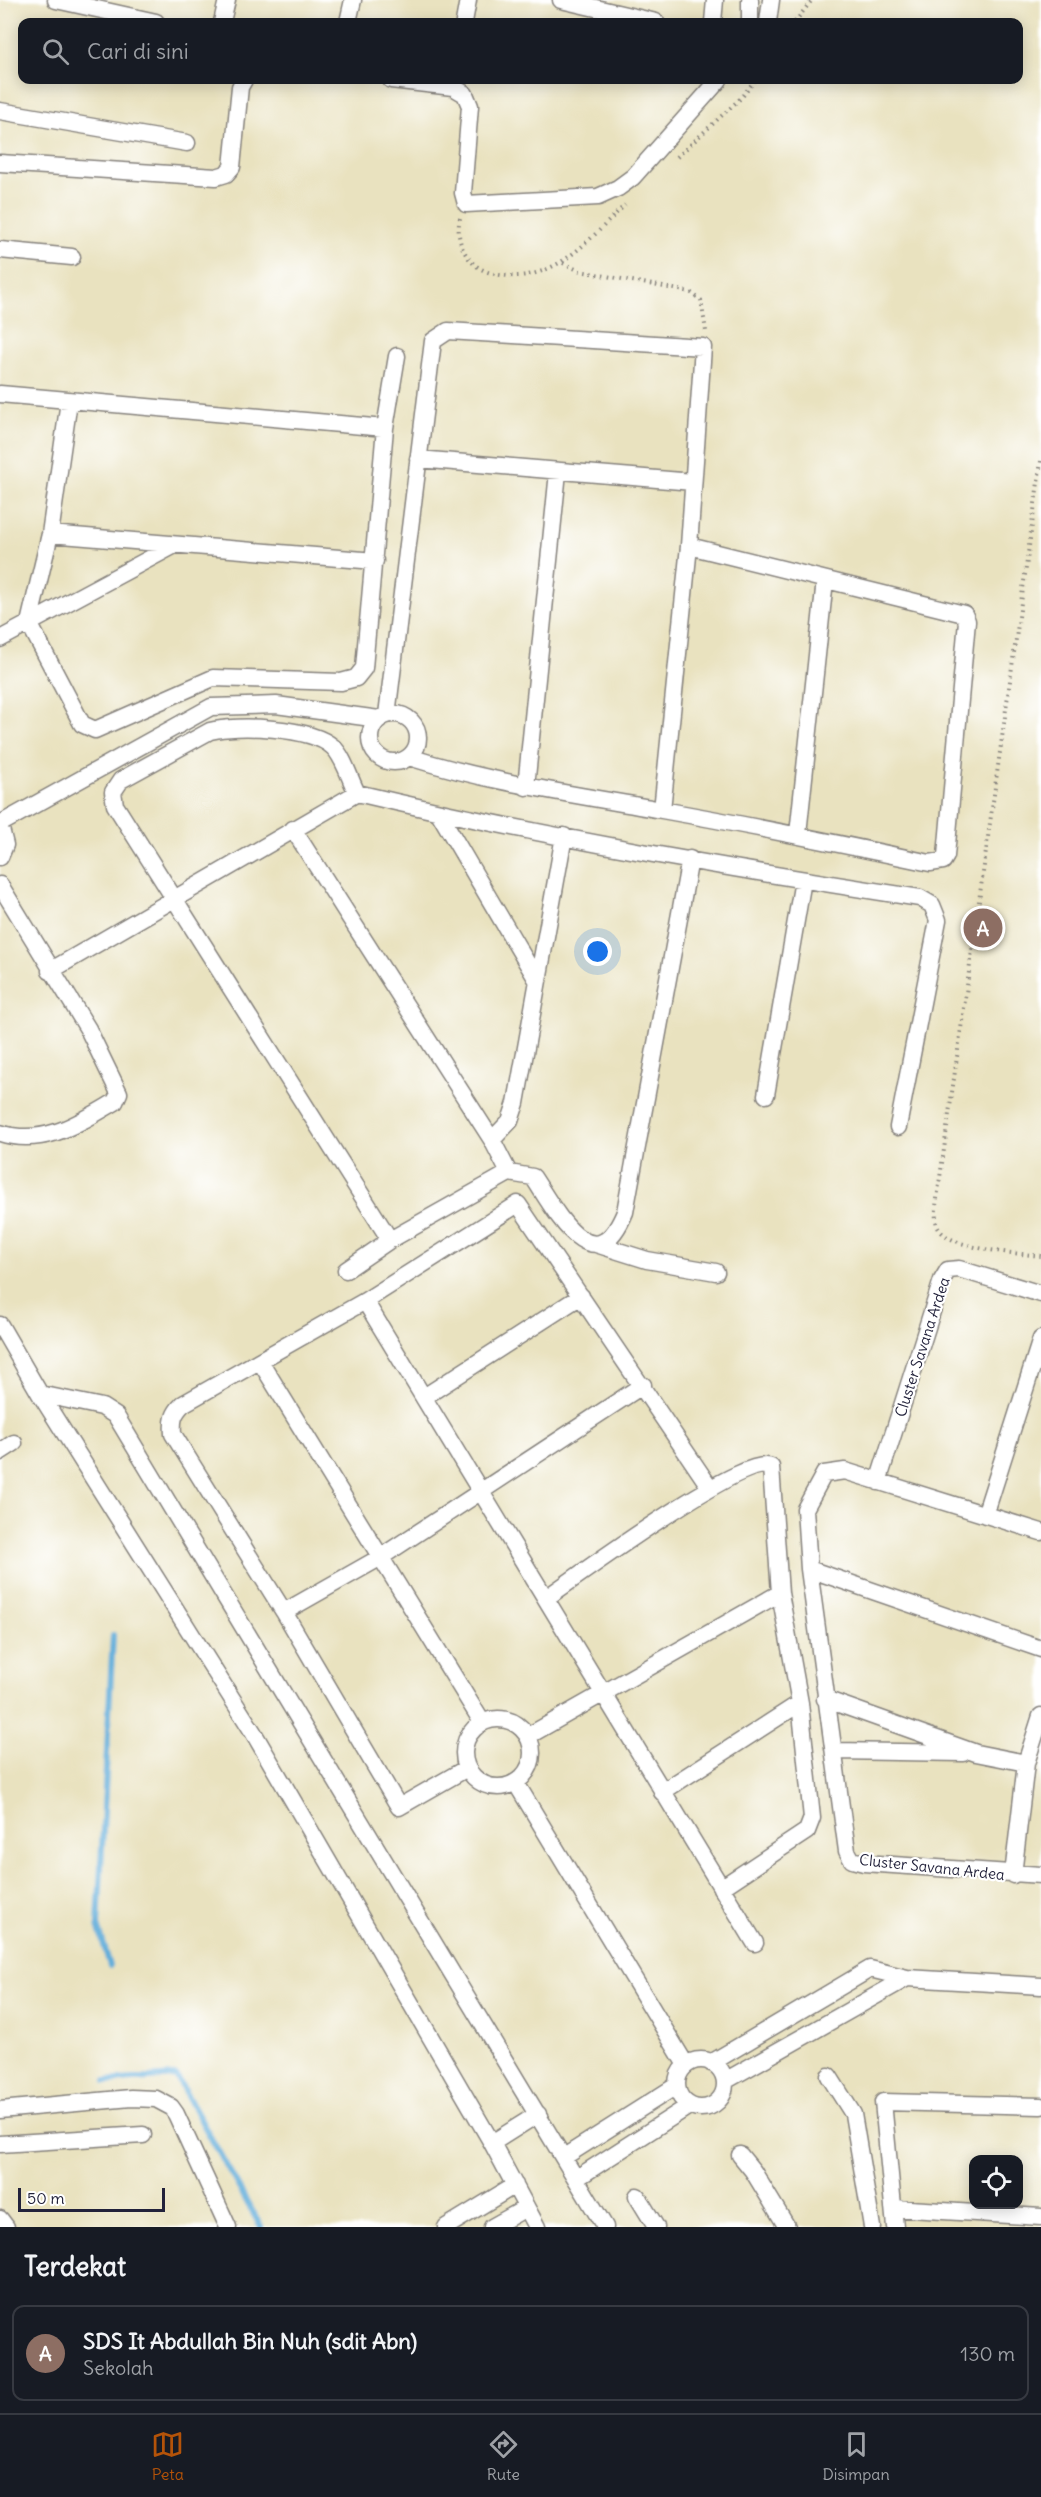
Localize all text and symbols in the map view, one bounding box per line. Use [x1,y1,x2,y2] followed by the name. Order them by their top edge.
[18,18,1023,84] search box
[39,35,72,68] icon: search
[87,37,189,65] text: Cari di sini
[964,906,1002,950] pin: A
[583,937,612,966] your location
[890,1274,954,1419] street label: Cluster Savana Ardea
[858,1850,1006,1884] street label: Cluster Savana Ardea
[969,2155,1023,2209] map controls
[969,2155,1023,2209] button: locate
[18,2185,165,2212] scale bar
[27,2188,65,2208] text: 50 m
[24,2250,126,2283] text: Terdekat
[83,2327,417,2355] text: SDS It Abdullah Bin Nuh (sdit Abn)
[39,2341,52,2366] text: A
[960,2341,1015,2366] text: 130 m
[83,2355,154,2380] text: Sekolah
[151,2428,184,2484] tab: Peta
[487,2428,520,2484] tab: Rute
[822,2428,890,2484] tab: Disimpan

